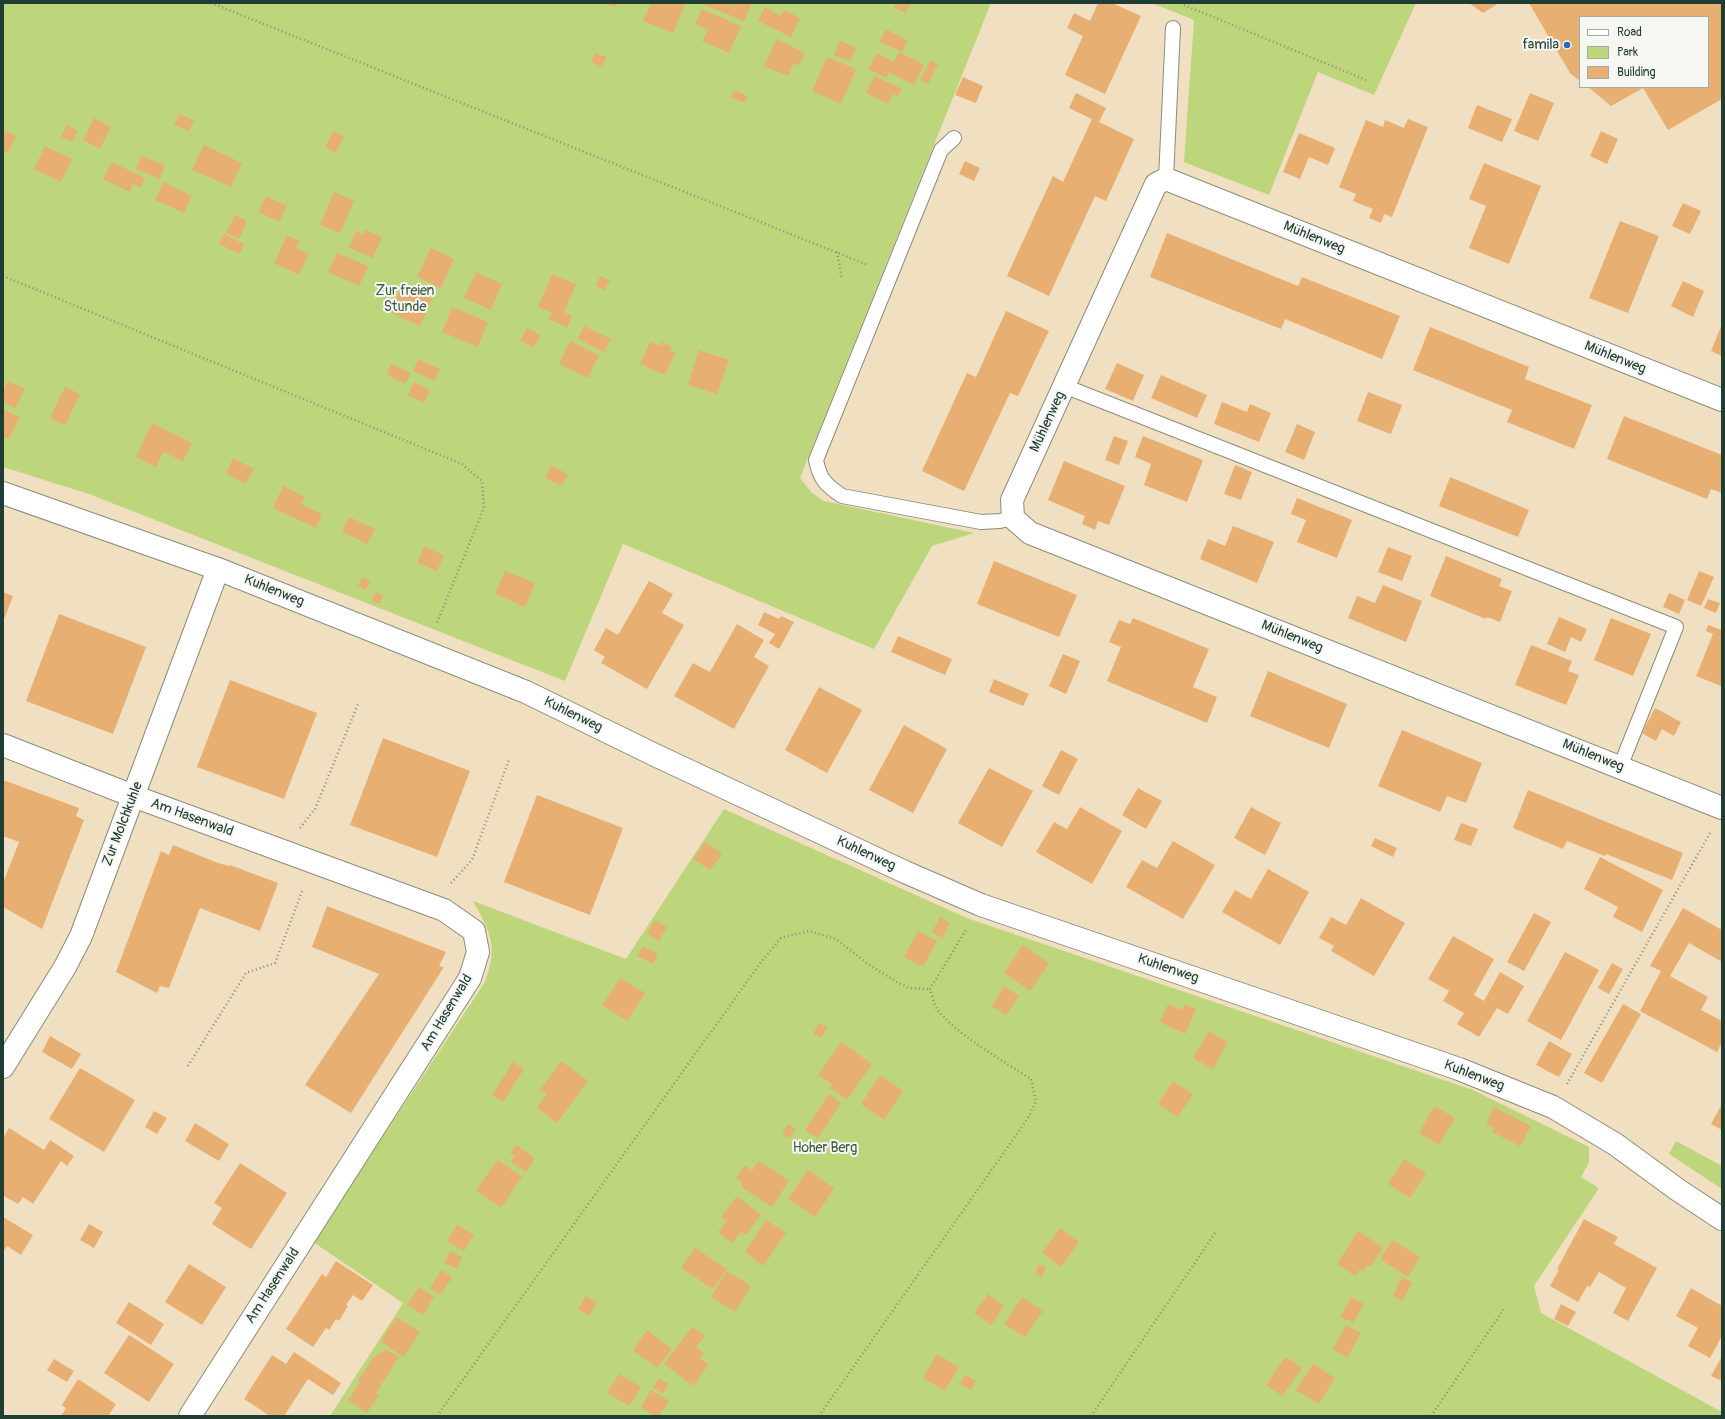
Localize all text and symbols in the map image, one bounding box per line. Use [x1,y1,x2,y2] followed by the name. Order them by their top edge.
[1579,16,1709,88] legend
[1617,25,1642,40] text: Road
[1523,37,1559,53] place label: famila
[1562,40,1572,50] marker: famila
[1617,45,1638,60] text: Park
[1617,65,1656,80] text: Building
[1281,218,1347,258] street label: Mühlenweg
[376,283,434,316] park label: Zur freien Stunde
[1582,338,1648,378] street label: Mühlenweg
[1027,389,1069,455] street label: Mühlenweg
[241,571,307,611] street label: Kuhlenweg
[1259,617,1325,657] street label: Mühlenweg
[541,694,605,736] street label: Kuhlenweg
[1560,736,1626,776] street label: Mühlenweg
[99,779,147,869] street label: Zur Molchkuhle
[148,795,236,841] street label: Am Hasenwald
[834,833,898,875] street label: Kuhlenweg
[1135,951,1201,987] street label: Kuhlenweg
[417,972,477,1054] street label: Am Hasenwald
[1441,1057,1507,1095] street label: Kuhlenweg
[793,1140,857,1156] park label: Hoher Berg
[242,1245,304,1327] street label: Am Hasenwald

